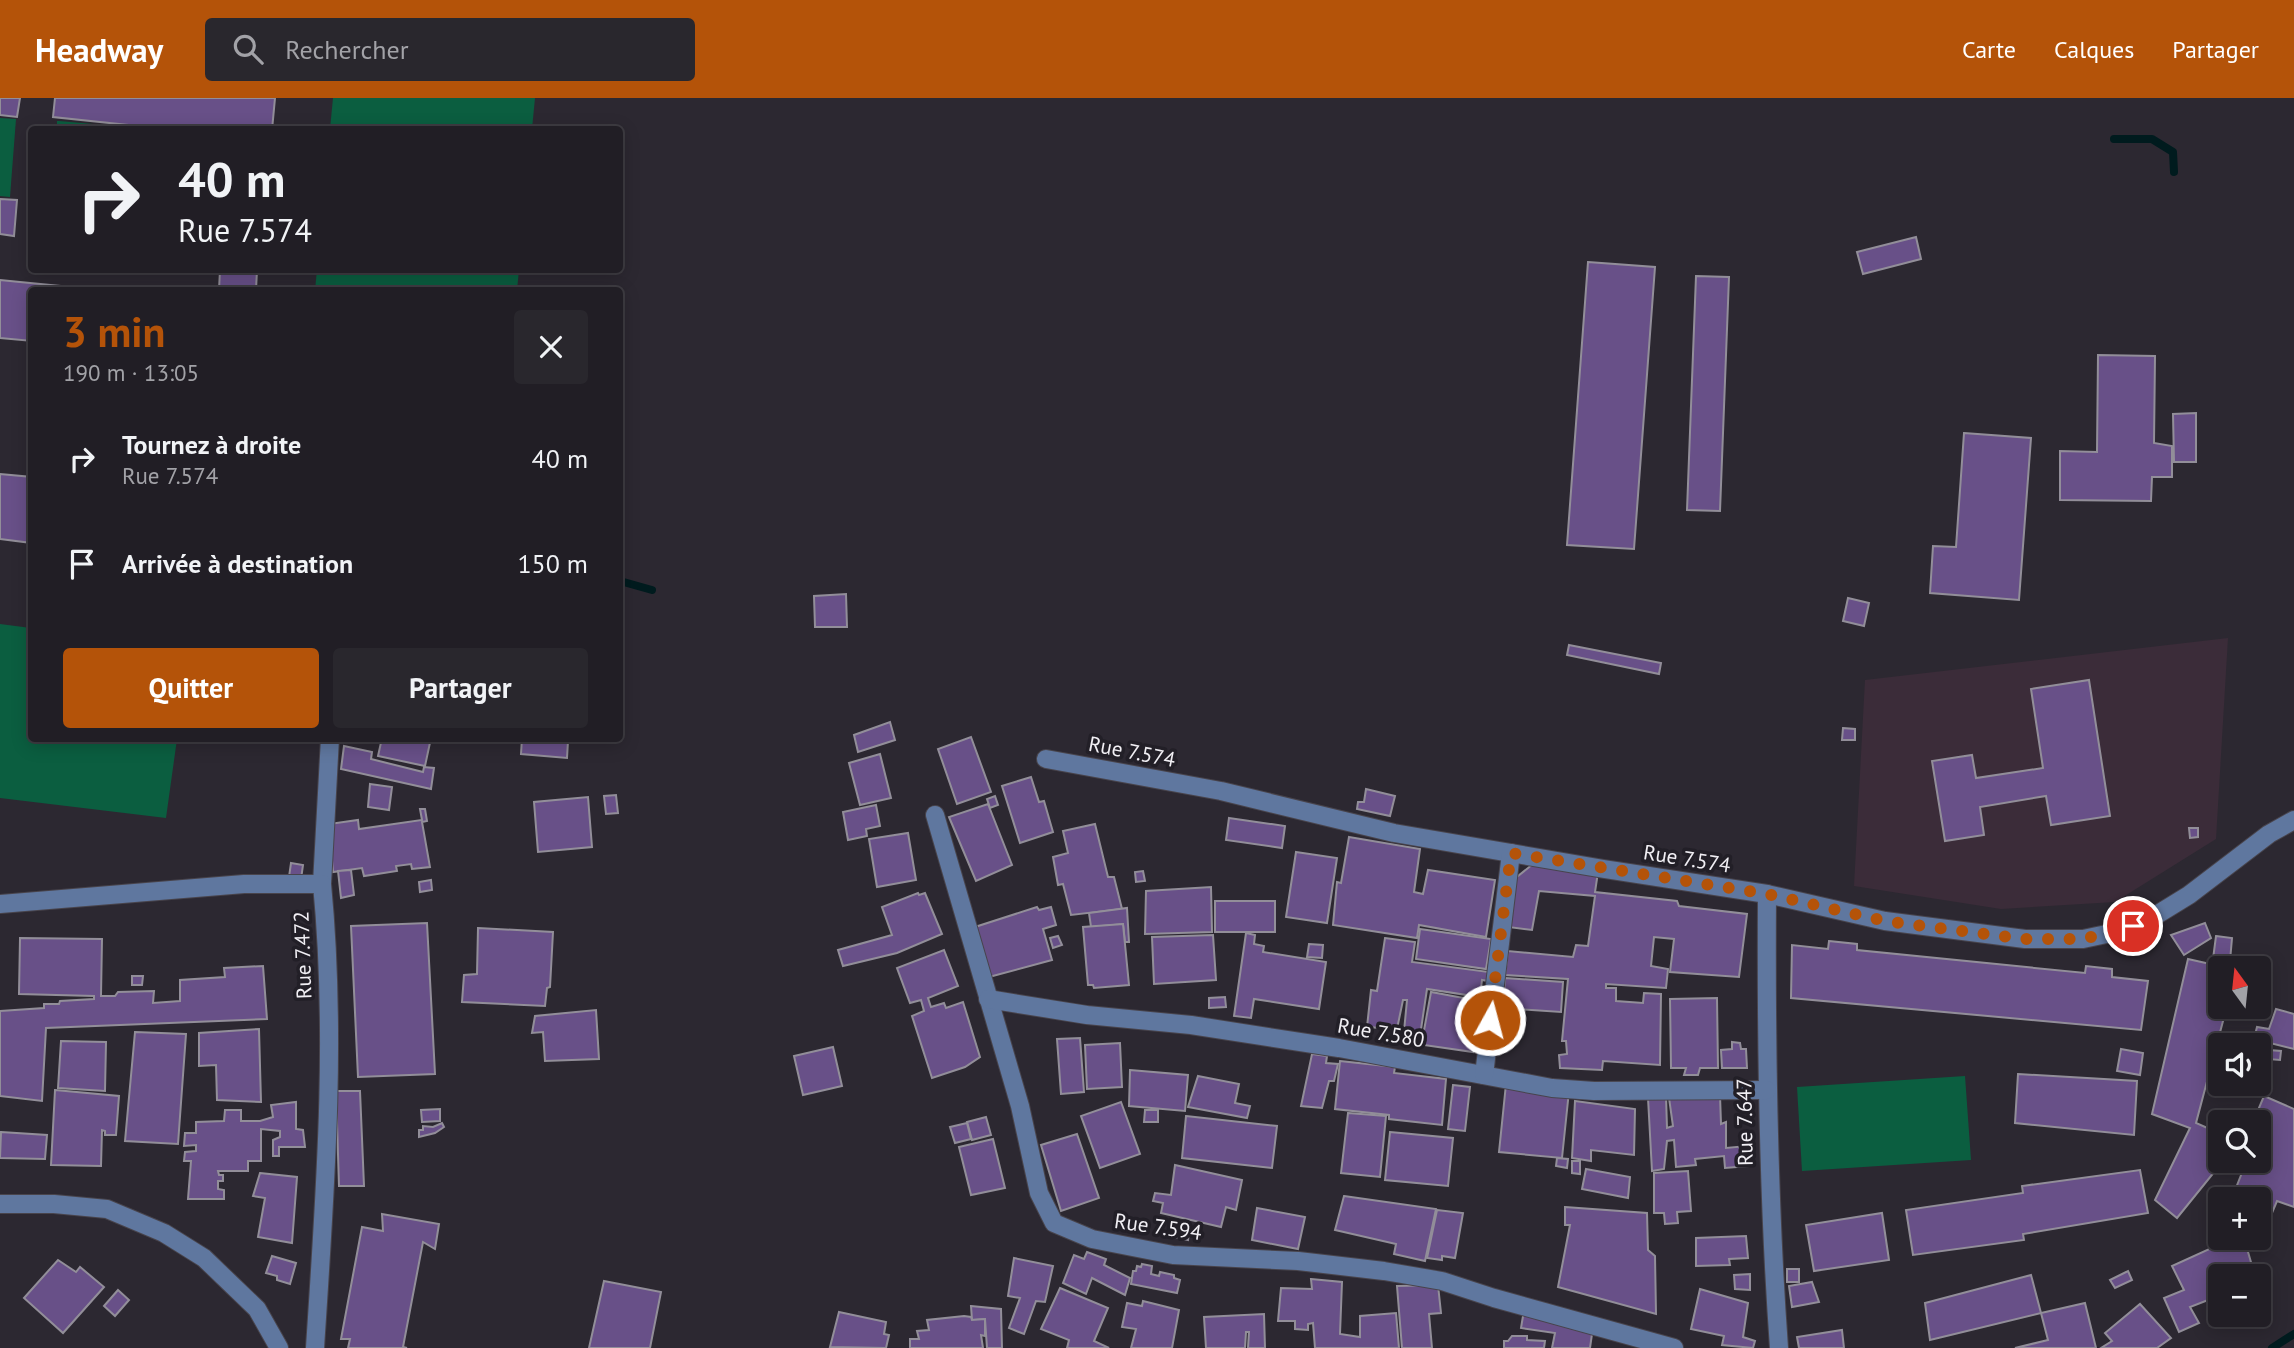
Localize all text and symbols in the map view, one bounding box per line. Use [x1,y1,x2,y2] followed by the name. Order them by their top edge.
[205,18,695,81] search box
[35,28,163,71] text: Headway
[229,30,267,68] icon: search
[285,33,408,66] text: Rechercher
[1962,34,2016,65] text: Carte
[2054,34,2134,65] text: Calques
[2172,34,2259,65] text: Partager
[178,147,285,211] text: 40 m
[63,154,154,245] icon: right
[178,209,312,251] text: Rue 7.574
[63,304,165,359] text: 3 min
[514,310,588,384] button: close
[63,358,199,387] text: 190 m · 13:05
[122,428,301,461] text: Tournez à droite
[63,440,101,478] icon: right
[532,442,588,475] text: 40 m
[122,461,218,490] text: Rue 7.574
[63,545,101,583] icon: arrive
[122,547,353,580] text: Arrivée à destination
[517,547,588,580] text: 150 m
[63,648,319,728] button: Quitter
[333,648,588,728] button: Partager
[1086,730,1178,773] street label: Rue 7.574
[1642,838,1733,879] street label: Rue 7.574
[2103,896,2163,956] pin
[2114,907,2152,945] icon: arrive
[287,911,318,999] street label: Rue 7.472
[2208,956,2272,1018] north arrow
[2208,956,2271,1327] map controls
[1453,983,1527,1057] position arrow
[1335,1012,1427,1053] street label: Rue 7.580
[2208,1033,2271,1096] button: sound
[1730,1078,1759,1166] street label: Rue 7.647
[2208,1110,2271,1173] button: search
[2208,1187,2271,1250] button: +
[1113,1207,1203,1246] street label: Rue 7.594
[2208,1264,2271,1327] button: −

